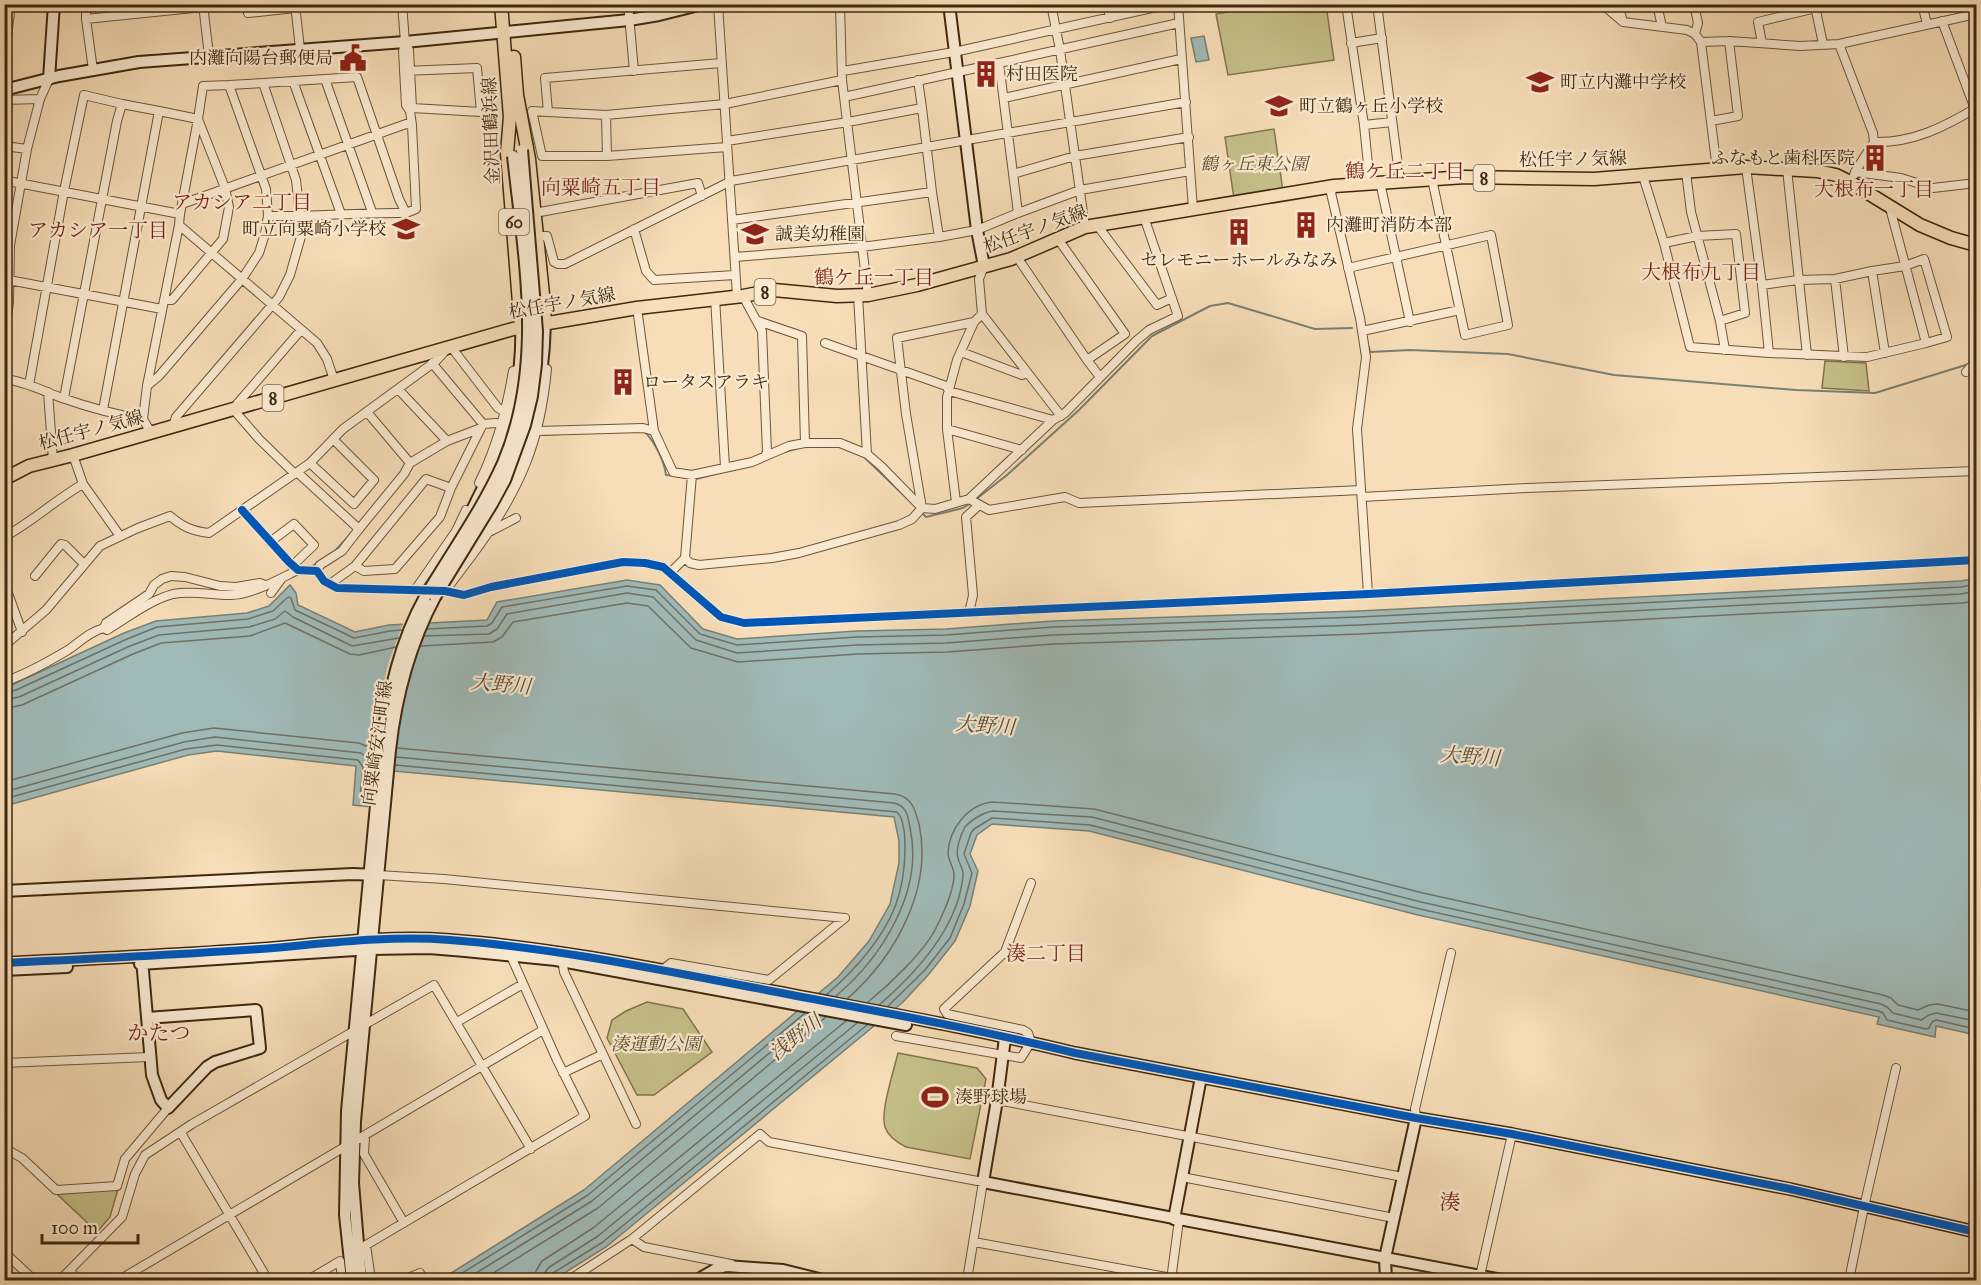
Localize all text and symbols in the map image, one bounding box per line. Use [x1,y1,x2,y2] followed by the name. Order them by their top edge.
[338,43,368,73] public building icon: 内灘向陽台郵便局
[189,47,333,69] place label: 内灘向陽台郵便局
[971,59,1001,89] building icon: 村田医院
[1006,63,1078,85] place label: 村田医院
[1525,67,1555,97] school or university icon: 町立内灘中学校
[1560,71,1686,93] place label: 町立内灘中学校
[478,77,504,185] street label: 金沢田鶴浜線
[1264,91,1294,121] school or university icon: 町立鶴ヶ丘小学校
[1299,95,1443,117] place label: 町立鶴ヶ丘小学校
[1860,143,1890,173] building icon: ふなもと歯科医院
[1519,147,1627,171] street label: 松任宇ノ気線
[1711,147,1855,169] place label: ふなもと歯科医院
[1200,153,1311,175] park label: 鶴ヶ丘東公園
[1345,159,1465,183] district label: 鶴ケ丘二丁目
[1474,165,1494,191] road number: 8
[541,175,661,199] district label: 向粟崎五丁目
[1814,177,1934,201] district label: 大根布一丁目
[172,190,312,214] district label: アカシア二丁目
[980,200,1090,258] street label: 松任宇ノ気線
[499,209,529,235] road number: 60
[1291,210,1321,240] building icon: 内灘町消防本部
[391,214,421,244] school or university icon: 町立向粟崎小学校
[1326,214,1452,236] place label: 内灘町消防本部
[1224,217,1254,247] building icon: セレモニーホールみなみ
[28,218,168,242] district label: アカシア一丁目
[242,218,386,240] place label: 町立向粟崎小学校
[740,219,770,249] school or university icon: 誠美幼稚園
[775,223,865,245] place label: 誠美幼稚園
[1140,249,1338,271] place label: セレモニーホールみなみ
[1641,260,1761,284] district label: 大根布九丁目
[814,265,934,289] district label: 鶴ケ丘一丁目
[754,279,776,305] road number: 8
[507,283,617,323] street label: 松任宇ノ気線
[608,367,638,397] building icon: ロータスアラキ
[643,371,769,393] place label: ロータスアラキ
[262,385,284,411] road number: 8
[36,405,146,455] street label: 松任宇ノ気線
[470,669,534,699] water label: 大野川
[357,679,397,807] street label: 向粟崎安江町線
[954,711,1018,739] water label: 大野川
[1439,742,1503,770] water label: 大野川
[1006,941,1086,965] district label: 湊二丁目
[764,1008,828,1065] water label: 浅野川
[128,1020,191,1046] district label: かたつ
[611,1033,704,1055] park label: 湊運動公園
[920,1082,950,1112] sports icon: 湊野球場
[955,1086,1027,1108] place label: 湊野球場
[1440,1189,1461,1215] district label: 湊
[42,1207,138,1245] scale bar
[51,1217,98,1239] text: 100 m

